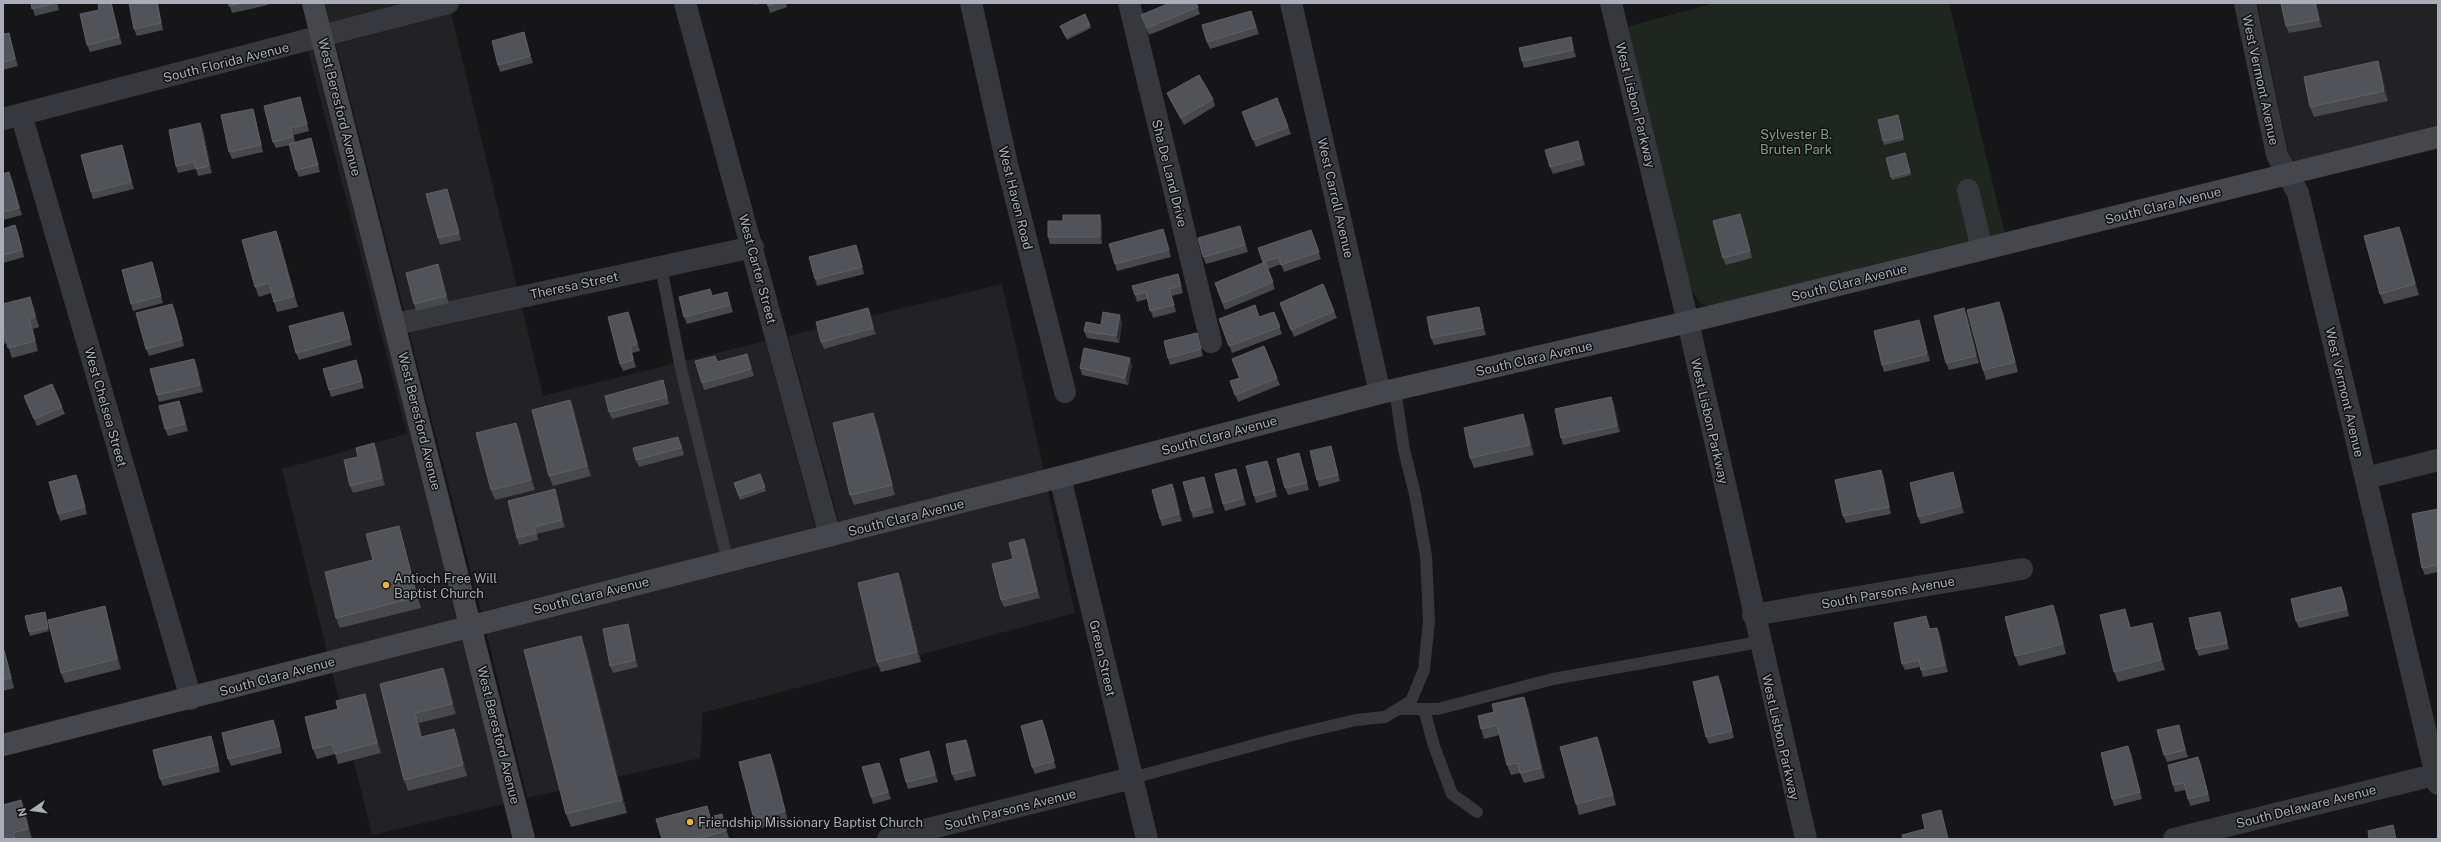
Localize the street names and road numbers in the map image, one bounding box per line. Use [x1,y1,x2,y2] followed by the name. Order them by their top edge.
[2239,14,2282,147] street label: West Vermont Avenue
[315,37,364,178] street label: West Beresford Avenue
[162,40,291,85] street label: South Florida Avenue
[1613,41,1658,169] street label: West Lisbon Parkway
[1149,118,1190,228] street label: Sha De Land Drive
[1314,137,1357,260] street label: West Carroll Avenue
[995,145,1036,251] street label: West Haven Road
[2103,184,2223,227] street label: South Clara Avenue
[736,213,779,326] street label: West Carter Street
[1789,261,1909,304] street label: South Clara Avenue
[529,269,620,302] street label: Theresa Street
[2322,326,2367,458] street label: West Vermont Avenue
[1474,338,1594,379] street label: South Clara Avenue
[81,346,130,469] street label: West Chelsea Street
[395,351,444,492] street label: West Beresford Avenue
[1688,357,1731,486] street label: West Lisbon Parkway
[1160,413,1279,458] street label: South Clara Avenue
[846,496,966,539] street label: South Clara Avenue
[1820,573,1956,612] street label: South Parsons Avenue
[531,574,651,617] street label: South Clara Avenue
[1086,618,1119,698] street label: Green Street
[218,654,337,699] street label: South Clara Avenue
[474,665,523,806] street label: West Beresford Avenue
[1759,673,1802,802] street label: West Lisbon Parkway
[2235,782,2378,831] street label: South Delaware Avenue
[943,786,1078,833] street label: South Parsons Avenue

